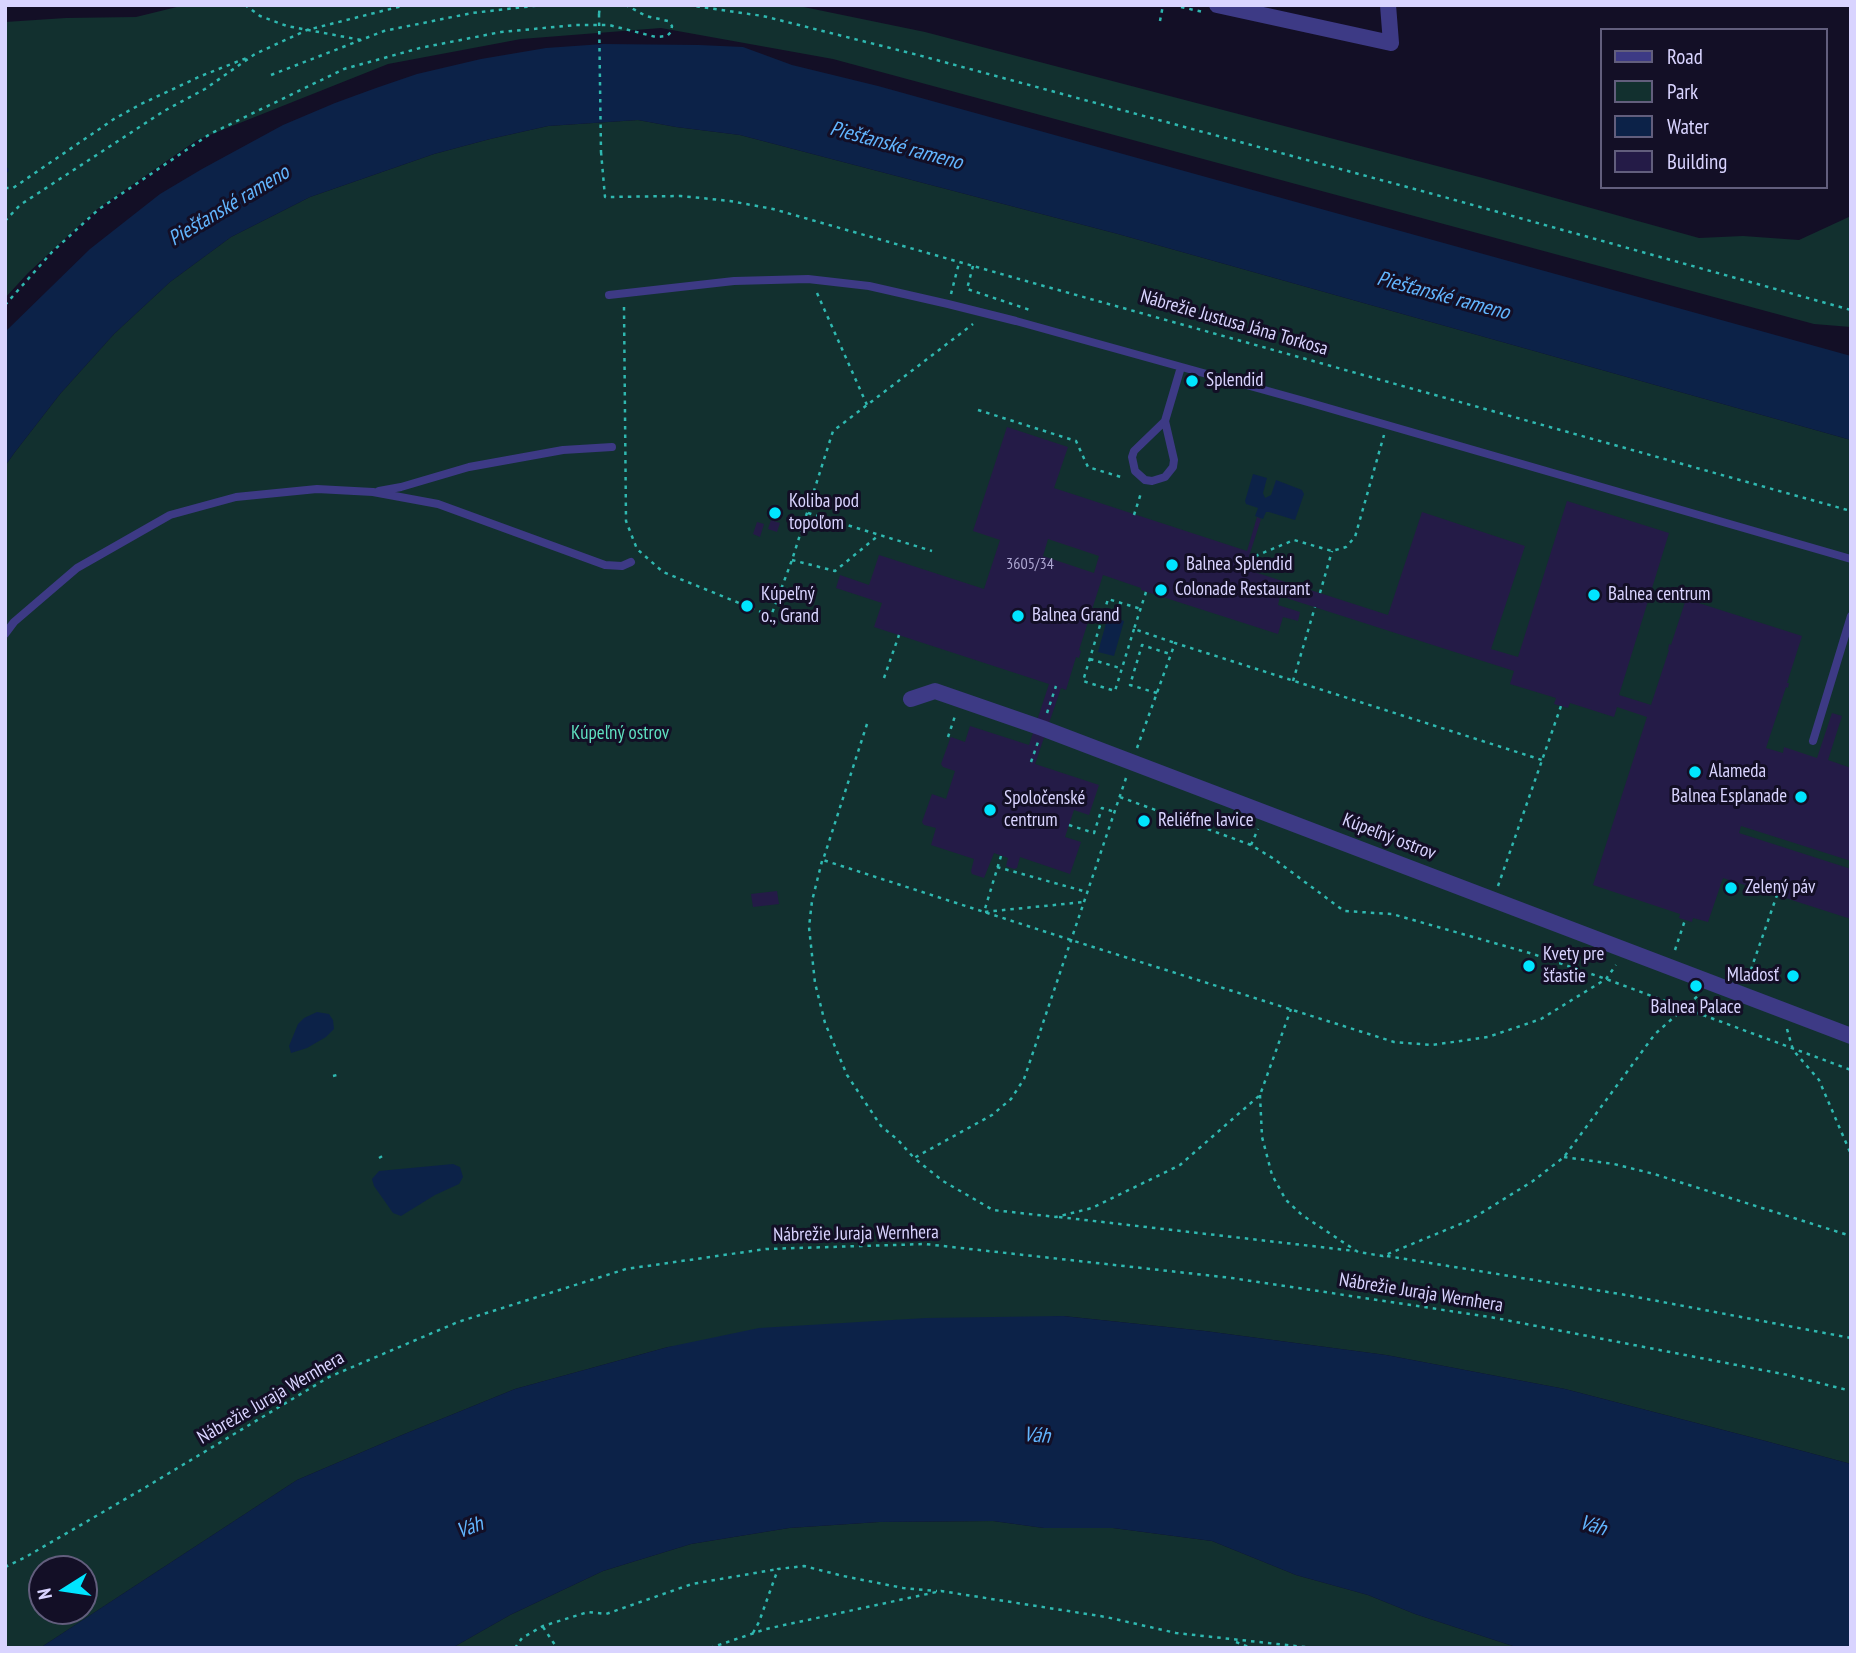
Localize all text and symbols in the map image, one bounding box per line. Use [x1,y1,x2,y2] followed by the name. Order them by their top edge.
[1601,28,1828,189] legend
[1667,43,1703,70] text: Road
[1667,78,1698,105] text: Park
[1667,113,1709,140] text: Water
[827,116,965,176] water label: Piešťanské rameno
[1667,148,1727,175] text: Building
[164,160,294,252] water label: Piešťanské rameno
[1374,266,1512,326] water label: Piešťanské rameno
[1138,285,1330,361] street label: Nábrežie Justusa Jána Torkosa
[1206,370,1264,392] place label: Splendid
[1184,373,1200,389] marker: Splendid
[789,491,859,535] place label: Koliba pod topoľom
[767,505,783,521] marker: Koliba pod topoľom
[1006,554,1054,574] house number: 3605/34
[1186,554,1292,576] place label: Balnea Splendid
[1164,557,1180,573] marker: Balnea Splendid
[1175,579,1310,601] place label: Colonade Restaurant
[1153,582,1169,598] marker: Colonade Restaurant
[761,584,819,628] place label: Kúpeľný o., Grand
[1608,584,1710,606] place label: Balnea centrum
[1586,587,1602,603] marker: Balnea centrum
[739,598,755,614] marker: Kúpeľný o., Grand
[1032,605,1120,627] place label: Balnea Grand
[1010,608,1026,624] marker: Balnea Grand
[571,723,669,745] park label: Kúpeľný ostrov
[1709,761,1766,783] place label: Alameda
[1687,764,1703,780] marker: Alameda
[1671,786,1787,808] place label: Balnea Esplanade
[1004,788,1085,832] place label: Spoločenské centrum
[1793,789,1809,805] marker: Balnea Esplanade
[982,802,998,818] marker: Spoločenské centrum
[1339,809,1439,865] street label: Kúpeľný ostrov
[1158,810,1254,832] place label: Reliéfne lavice
[1136,813,1152,829] marker: Reliéfne lavice
[1745,877,1815,899] place label: Zelený páv
[1723,880,1739,896] marker: Zelený páv
[1543,944,1604,988] place label: Kvety pre šťastie
[1521,958,1537,974] marker: Kvety pre šťastie
[1727,965,1779,987] place label: Mladosť
[1785,968,1801,984] marker: Mladosť
[1688,978,1704,994] marker: Balnea Palace
[1651,997,1741,1019] place label: Balnea Palace
[773,1221,939,1247] street label: Nábrežie Juraja Wernhera
[1337,1269,1505,1317] street label: Nábrežie Juraja Wernhera
[194,1347,348,1449] street label: Nábrežie Juraja Wernhera
[1023,1423,1051,1449] water label: Váh
[1577,1510,1609,1542] water label: Váh
[453,1512,487,1544] water label: Váh
[28,1555,98,1625] north arrow
[32,1586,57,1601] text: N

